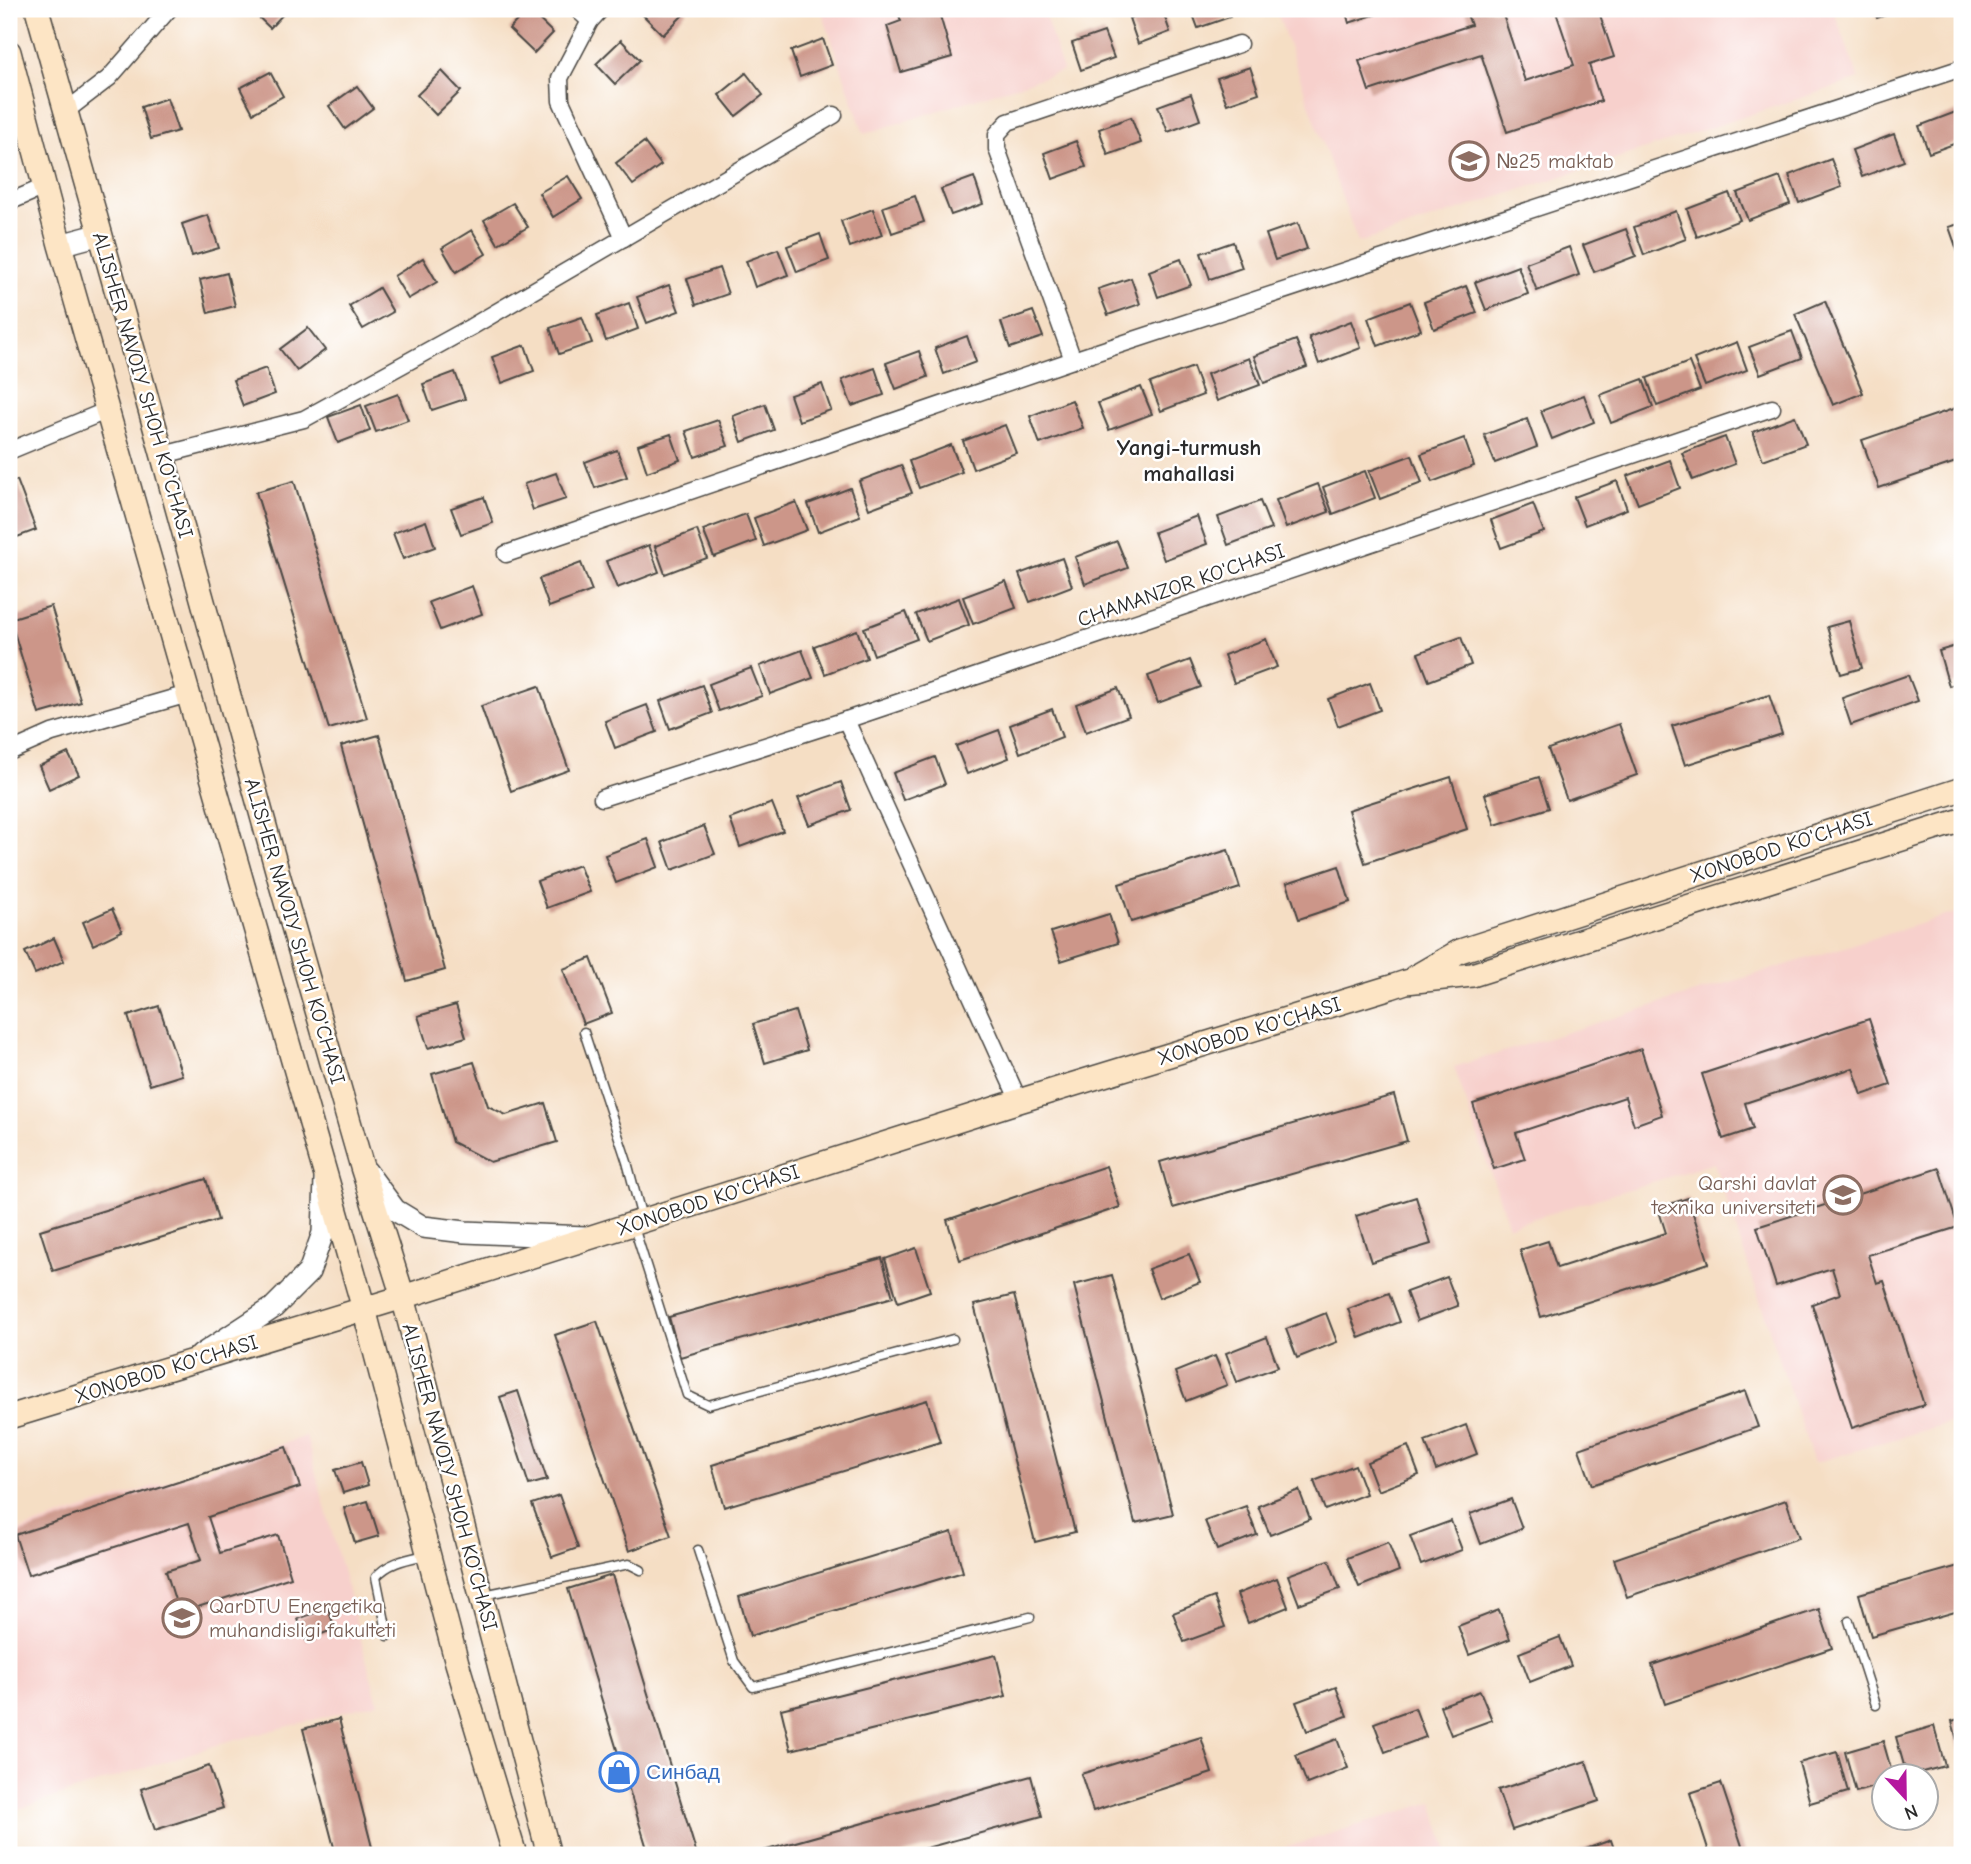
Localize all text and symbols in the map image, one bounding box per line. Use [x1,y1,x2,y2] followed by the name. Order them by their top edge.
[1448,140,1490,182] school or university icon: №25 maktab
[1496,149,1614,173] place label: №25 maktab
[88,229,198,541] street label: ALISHER NAVOIY SHOH KO'CHASI
[1117,434,1261,487] district label: Yangi-turmush mahallasi
[1074,538,1288,632] street label: CHAMANZOR KO'CHASI
[240,775,350,1087] street label: ALISHER NAVOIY SHOH KO'CHASI
[1687,806,1875,888] street label: XONOBOD KO'CHASI
[1154,992,1344,1070] street label: XONOBOD KO'CHASI
[614,1159,802,1241] street label: XONOBOD KO'CHASI
[1651,1171,1817,1219] place label: Qarshi davlat texnika universiteti
[1822,1174,1864,1216] school or university icon: Qarshi davlat texnika universiteti
[397,1321,503,1633] street label: ALISHER NAVOIY SHOH KO'CHASI
[71,1330,261,1408] street label: XONOBOD KO'CHASI
[209,1594,396,1642] place label: QarDTU Energetika muhandisligi fakulteti
[161,1597,203,1639] school or university icon: QarDTU Energetika muhandisligi fakulteti
[598,1751,640,1793] shop icon: Синбад
[646,1760,720,1784] place label: Синбад
[1870,1762,1940,1832] north arrow
[1901,1799,1921,1824] text: N

